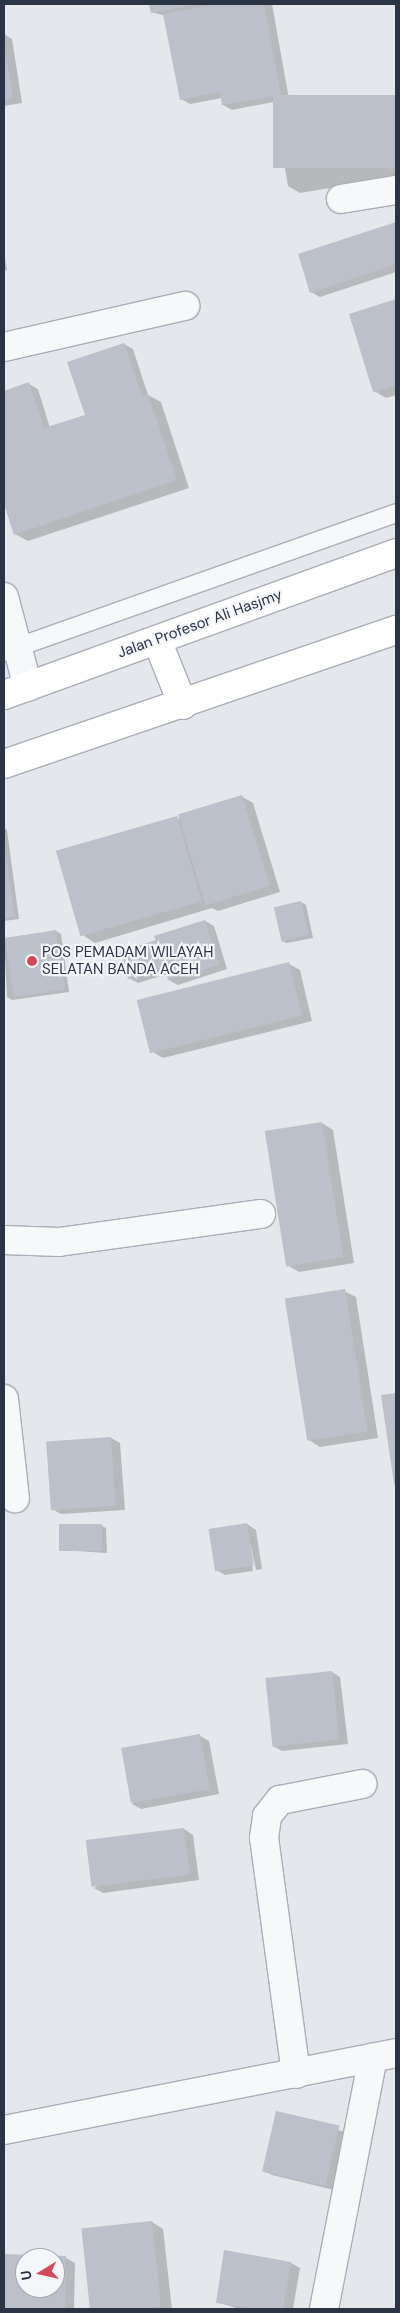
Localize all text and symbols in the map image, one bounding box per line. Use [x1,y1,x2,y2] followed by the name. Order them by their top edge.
[115,586,285,662] street label: Jalan Profesor Ali Hasjmy
[42,943,213,978] place label: POS PEMADAM WILAYAH SELATAN BANDA ACEH
[26,955,38,967] marker: POS PEMADAM WILAYAH SELATAN BANDA ACEH
[15,2248,65,2298] north arrow
[17,2269,36,2281] text: U

